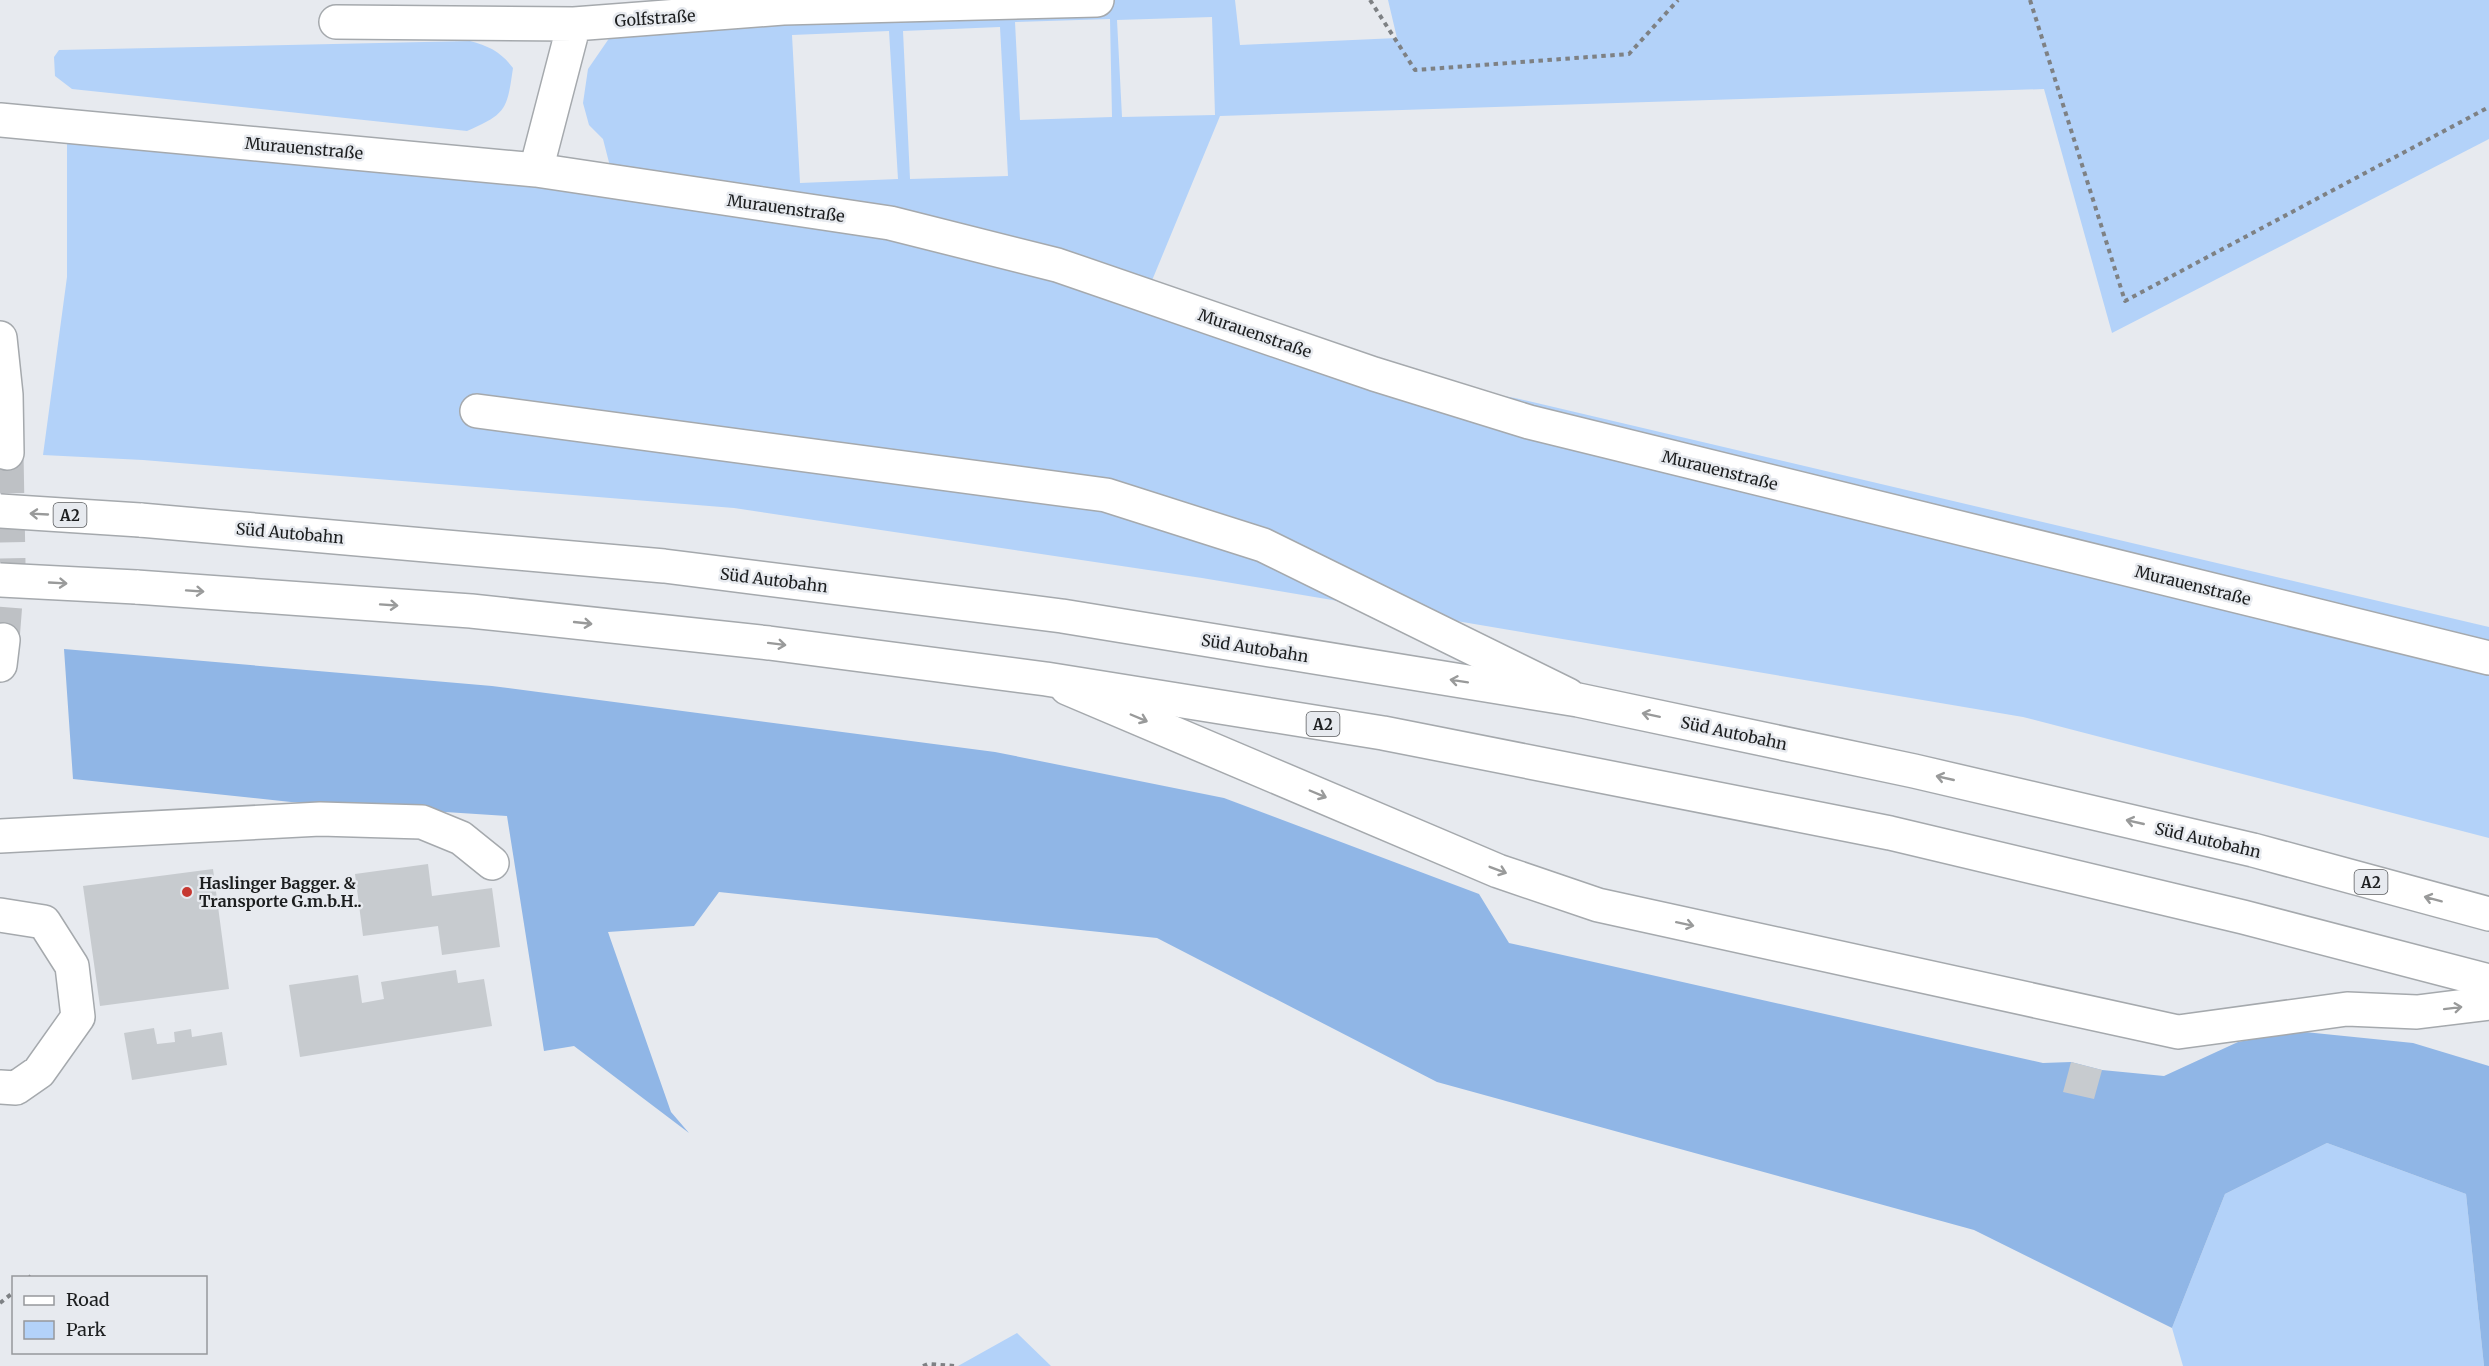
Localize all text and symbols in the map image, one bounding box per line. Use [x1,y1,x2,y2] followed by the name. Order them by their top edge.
[614,5,696,31] street label: Golfstraße
[244,133,364,163] street label: Murauenstraße
[726,190,846,226] street label: Murauenstraße
[1196,304,1314,362] street label: Murauenstraße
[1660,446,1780,494] street label: Murauenstraße
[54,503,86,527] road number: A2
[30,508,50,519] one-way arrow
[235,518,345,548] street label: Süd Autobahn
[2133,561,2253,609] street label: Murauenstraße
[719,563,829,597] street label: Süd Autobahn
[48,578,68,589] one-way arrow
[184,586,204,597] one-way arrow
[379,600,399,611] one-way arrow
[573,618,593,629] one-way arrow
[1200,630,1310,666] street label: Süd Autobahn
[767,638,787,649] one-way arrow
[1450,675,1470,686] one-way arrow
[1642,709,1662,720] one-way arrow
[1306,712,1340,736] road number: A2
[1679,712,1789,754] street label: Süd Autobahn
[1129,713,1147,725] one-way arrow
[1935,772,1955,783] one-way arrow
[1309,789,1327,801] one-way arrow
[2125,816,2144,828] one-way arrow
[2153,818,2263,862] street label: Süd Autobahn
[1488,865,1507,876] one-way arrow
[2354,870,2388,894] road number: A2
[199,873,362,911] place label: Haslinger Bagger. & Transporte G.m.b.H..
[180,885,194,899] marker: Haslinger Bagger. & Transporte G.m.b.H..
[2423,893,2442,904] one-way arrow
[1675,919,1694,930] one-way arrow
[2443,1002,2462,1013] one-way arrow
[12,1276,207,1354] legend
[66,1288,110,1311] text: Road
[66,1318,107,1341] text: Park

